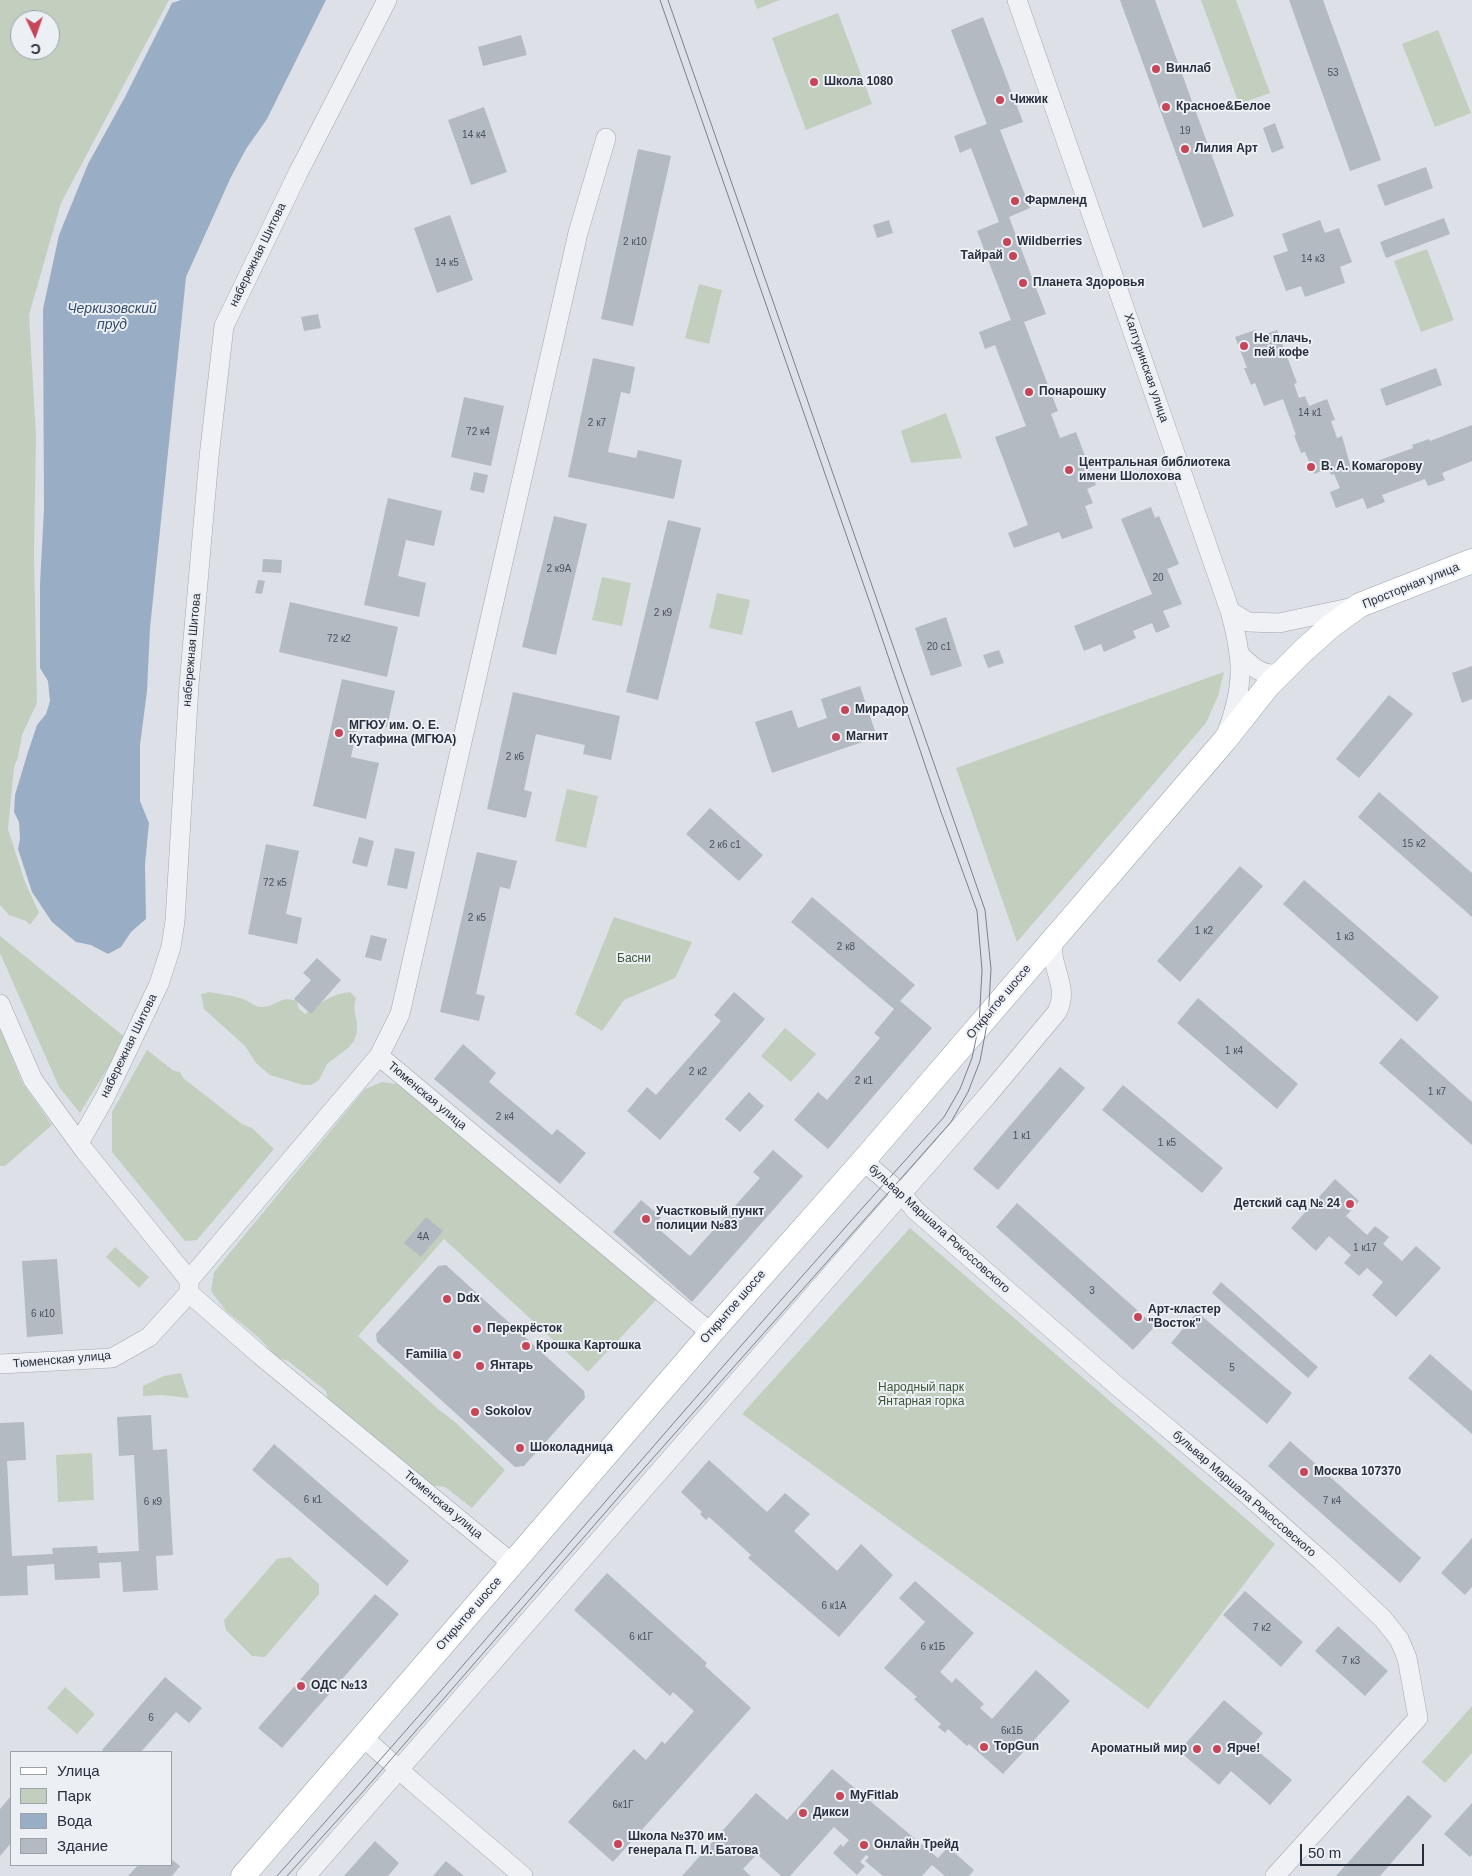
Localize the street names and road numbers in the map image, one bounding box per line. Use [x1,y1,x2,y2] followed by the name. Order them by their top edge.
[227,201,289,309] street label: набережная Шитова
[1121,312,1171,424] street label: Халтуринская улица
[1361,560,1461,612] street label: Просторная улица
[180,593,204,707] street label: набережная Шитова
[964,962,1034,1042] street label: Открытое шоссе
[98,992,160,1100] street label: набережная Шитова
[385,1059,469,1133] street label: Тюменская улица
[865,1162,1013,1296] street label: бульвар Маршала Рокоссовского
[697,1267,769,1347] street label: Открытое шоссе
[12,1349,112,1371] street label: Тюменская улица
[1169,1428,1319,1560] street label: бульвар Маршала Рокоссовского
[401,1468,485,1542] street label: Тюменская улица
[433,1574,505,1654] street label: Открытое шоссе

